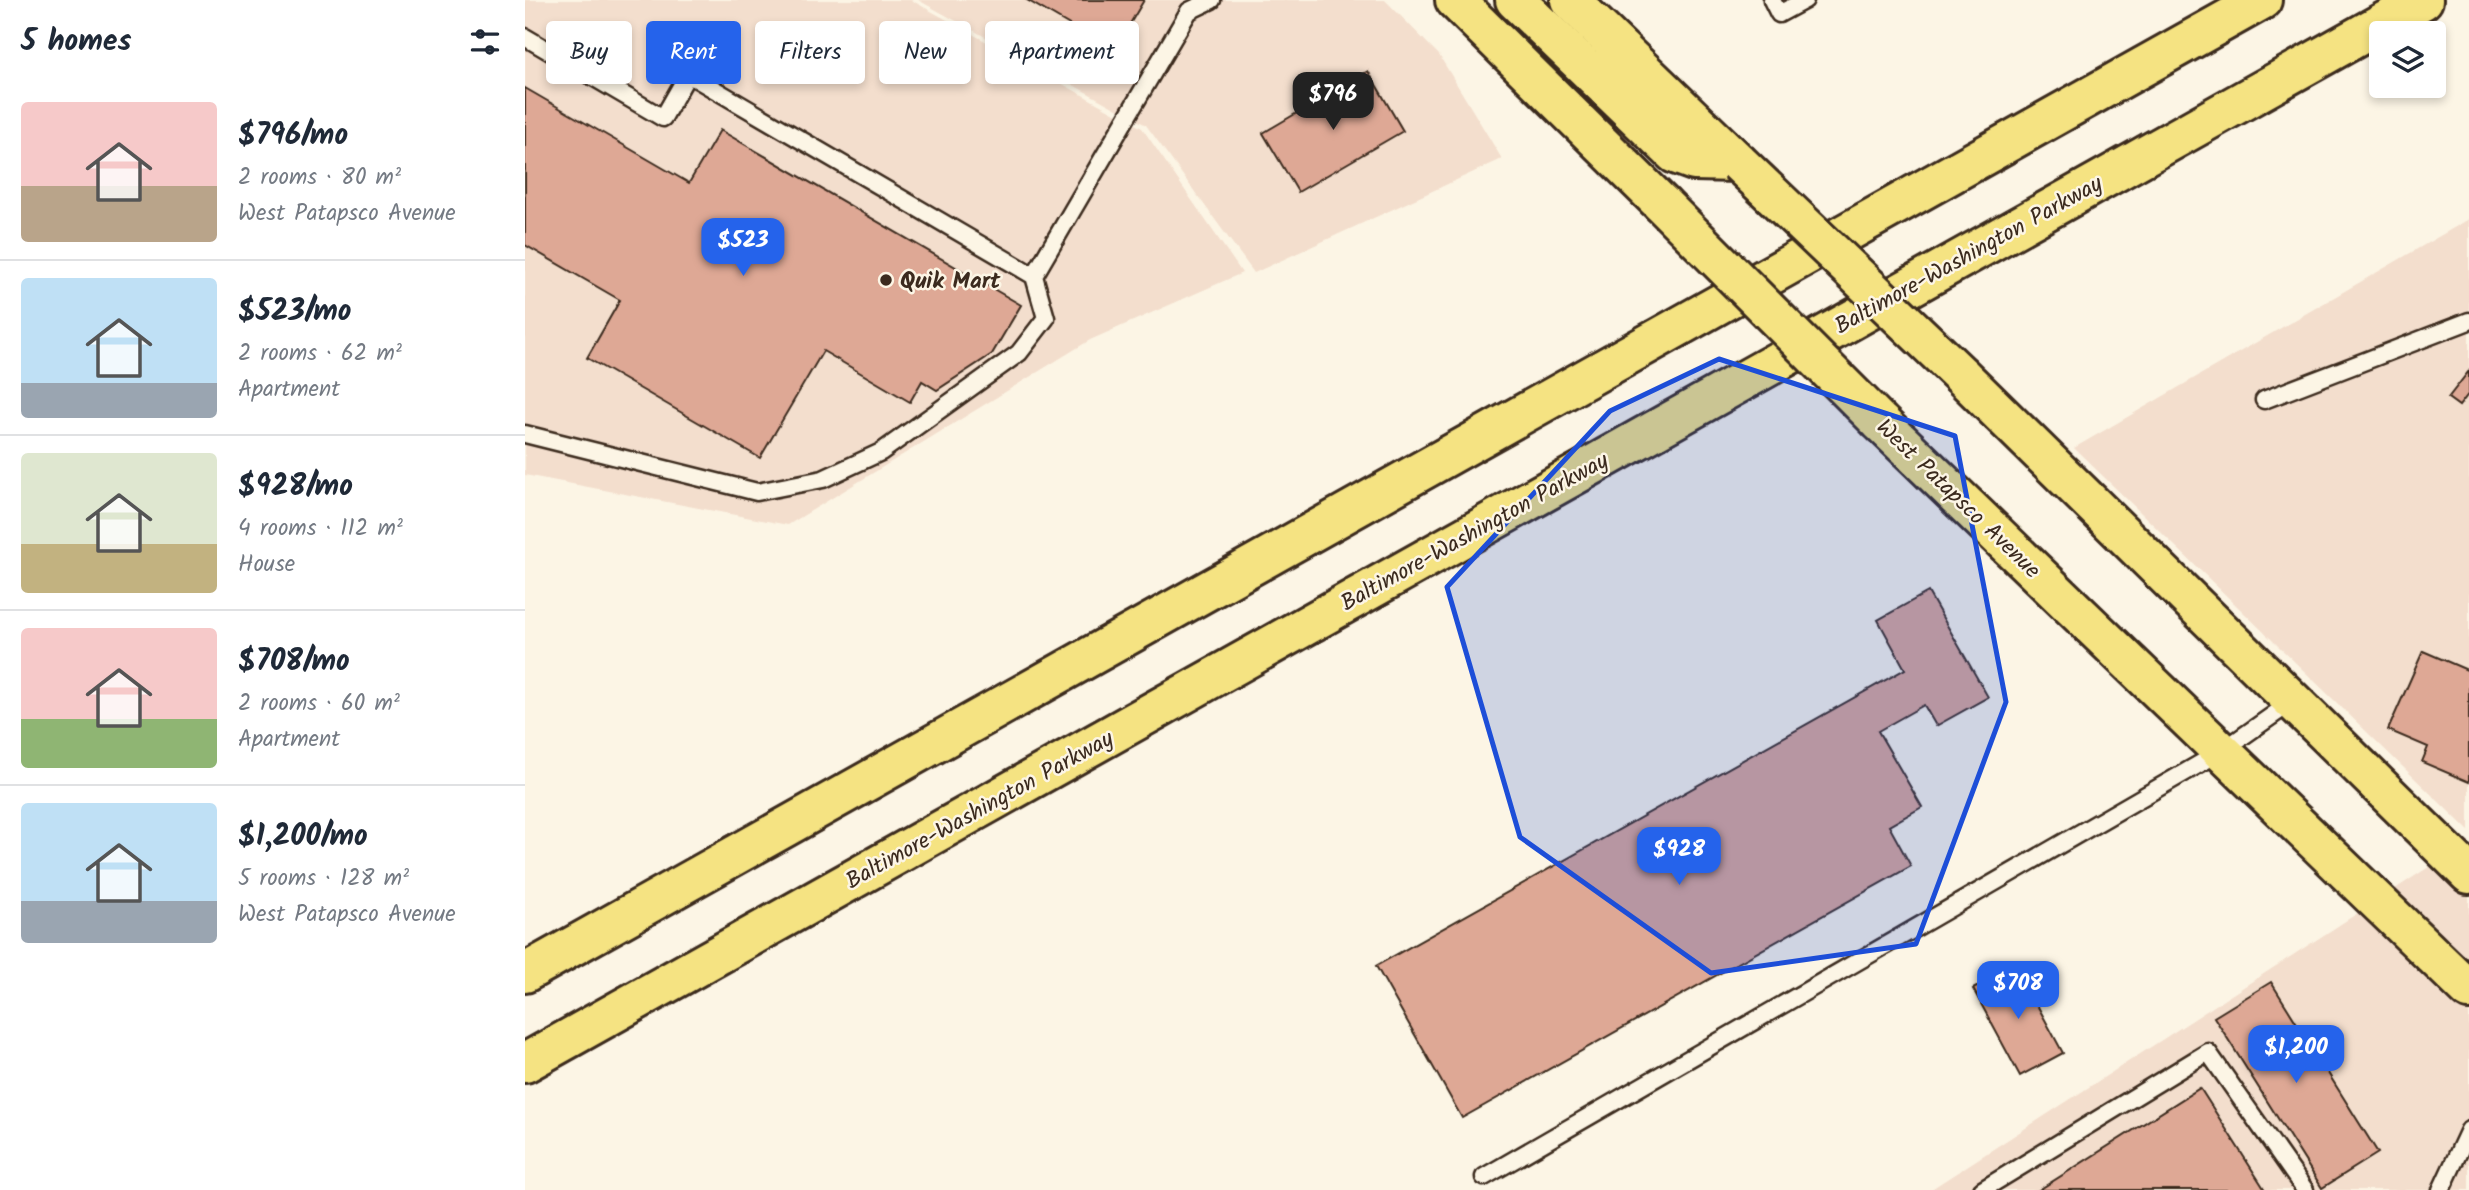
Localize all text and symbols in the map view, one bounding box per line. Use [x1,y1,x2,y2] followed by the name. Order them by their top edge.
[21,18,132,66] text: 5 homes
[546,21,632,84] chip: Buy
[646,21,741,84] chip: Rent
[755,21,865,84] chip: Filters
[879,21,971,84] chip: New
[985,21,1139,84] chip: Apartment
[2369,21,2446,98] map controls
[2369,21,2446,98] button: layers
[466,23,504,61] icon: filters
[1292,72,1374,132] pin: $796
[1309,77,1357,113] text: $796
[238,112,348,160] text: $796/mo
[77,130,161,214] icon: home
[238,160,401,196] text: 2 rooms · 80 m²
[1828,167,2110,345] street label: Baltimore-Washington Parkway
[238,196,456,232] text: West Patapsco Avenue
[702,218,784,278] pin: $523
[717,223,769,259] text: $523
[900,264,1001,300] place label: Quik Mart
[878,272,894,288] marker: Quik Mart
[238,288,352,336] text: $523/mo
[77,306,161,390] icon: home
[238,336,402,372] text: 2 rooms · 62 m²
[238,372,340,408] text: Apartment
[1867,411,2048,588] street label: West Patapsco Avenue
[1334,444,1616,622] street label: Baltimore-Washington Parkway
[238,463,353,511] text: $928/mo
[77,481,161,565] icon: home
[238,511,403,547] text: 4 rooms · 112 m²
[238,547,295,583] text: House
[238,638,350,686] text: $708/mo
[77,656,161,740] icon: home
[238,686,400,722] text: 2 rooms · 60 m²
[238,722,340,758] text: Apartment
[839,722,1121,900] street label: Baltimore-Washington Parkway
[238,813,368,861] text: $1,200/mo
[1638,828,1720,887] pin: $928
[77,831,161,915] icon: home
[1653,832,1705,868] text: $928
[238,861,409,897] text: 5 rooms · 128 m²
[238,897,456,933] text: West Patapsco Avenue
[1977,962,2059,1021] pin: $708
[1993,966,2043,1002] text: $708
[2239,1026,2353,1085] pin: $1,200
[2264,1030,2328,1066] text: $1,200

